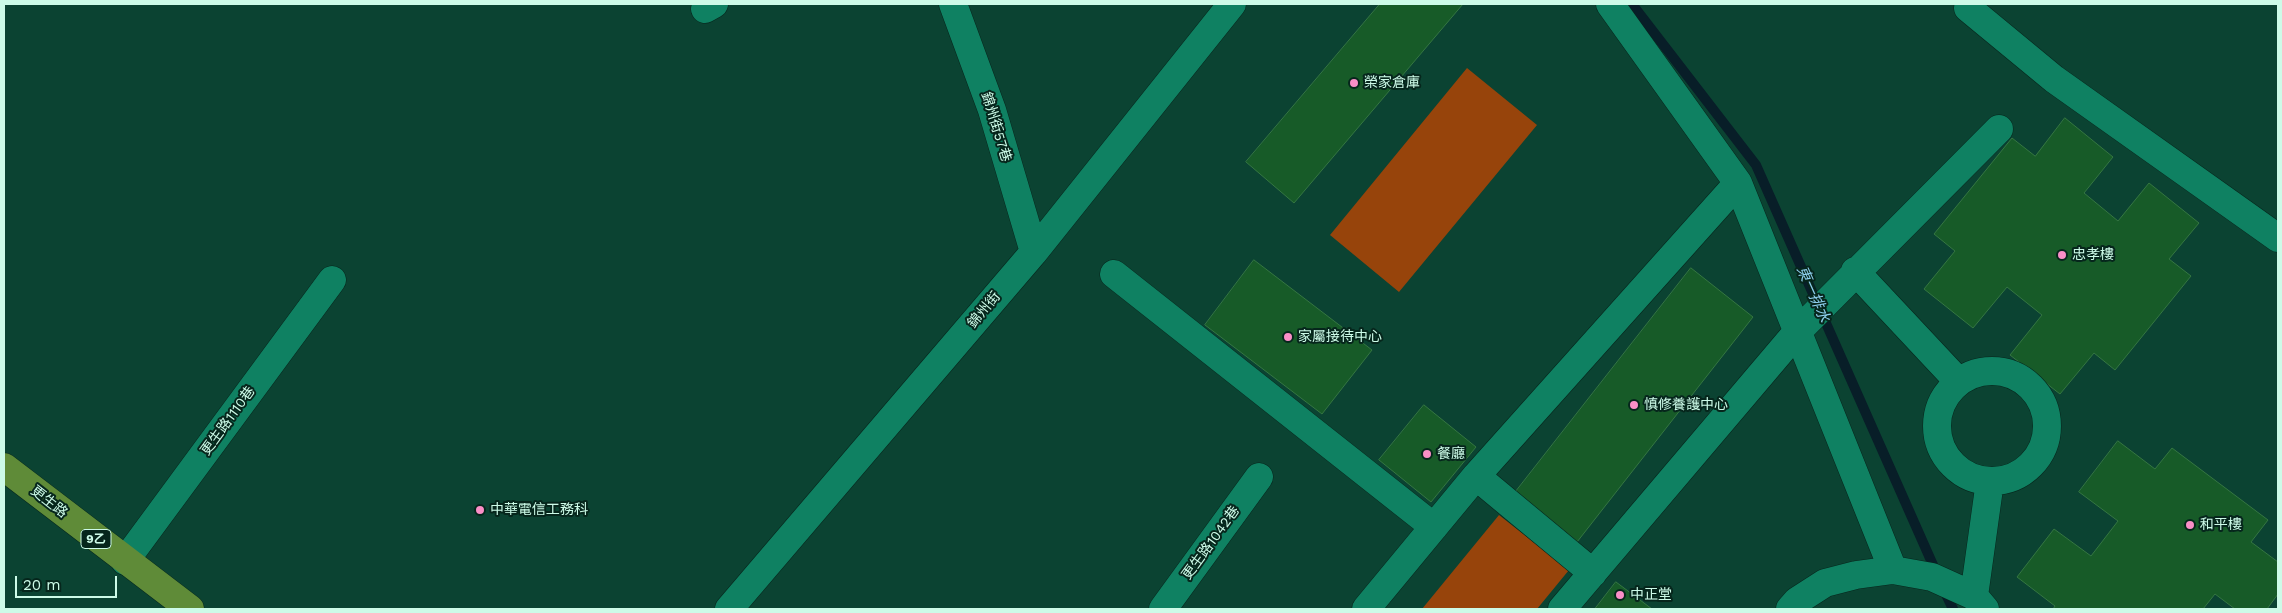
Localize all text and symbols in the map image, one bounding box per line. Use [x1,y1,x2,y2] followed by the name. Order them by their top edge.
[1364,75,1420,91] place label: 榮家倉庫
[1348,77,1360,89] marker: 榮家倉庫
[977,90,1015,164] street label: 錦州街57巷
[2072,247,2114,263] place label: 忠孝樓
[2056,249,2068,261] marker: 忠孝樓
[1793,263,1833,325] water label: 東一排水
[964,289,1004,331] street label: 錦州街
[1298,329,1382,345] place label: 家屬接待中心
[1282,331,1294,343] marker: 家屬接待中心
[197,383,259,459] street label: 更生路1110巷
[1644,397,1728,413] place label: 慎修養護中心
[1628,399,1640,411] marker: 慎修養護中心
[1437,446,1465,462] place label: 餐廳
[1421,448,1433,460] marker: 餐廳
[27,482,71,522] street label: 更生路
[490,502,588,518] place label: 中華電信工務科
[1179,503,1243,583] street label: 更生路1042巷
[474,504,486,516] marker: 中華電信工務科
[2200,517,2242,533] place label: 和平樓
[2184,519,2196,531] marker: 和平樓
[81,530,111,548] road number: 9乙
[18,566,120,598] scale bar
[23,576,61,594] text: 20 m
[1630,587,1672,603] place label: 中正堂
[1614,589,1626,601] marker: 中正堂

